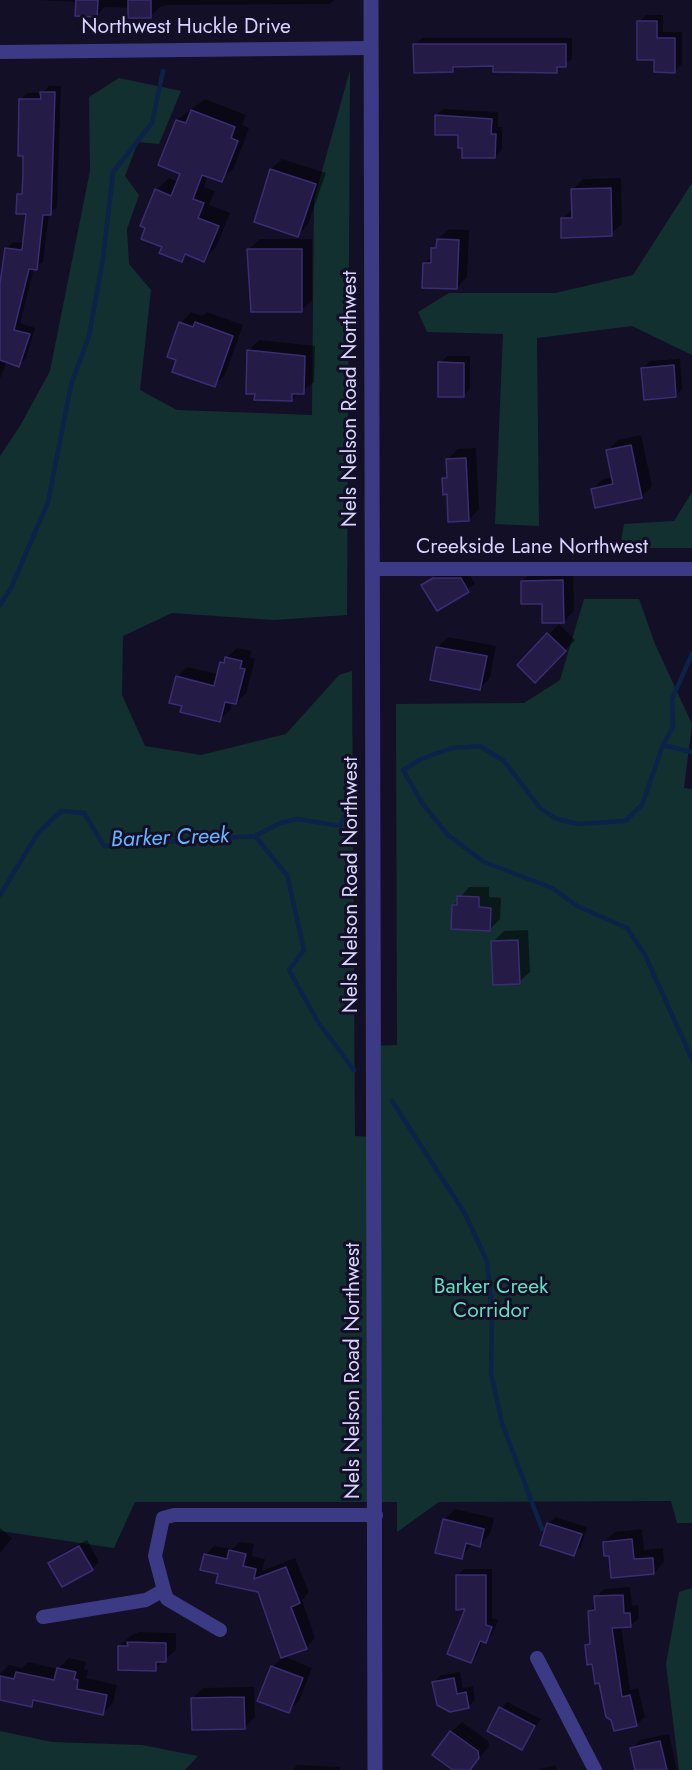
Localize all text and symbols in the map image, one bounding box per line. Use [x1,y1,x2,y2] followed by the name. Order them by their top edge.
[81,15,291,41] street label: Northwest Huckle Drive
[338,271,364,527] street label: Nels Nelson Road Northwest
[416,535,648,561] street label: Creekside Lane Northwest
[339,757,365,1013] street label: Nels Nelson Road Northwest
[110,824,230,854] water label: Barker Creek
[341,1243,367,1499] street label: Nels Nelson Road Northwest
[434,1275,548,1325] park label: Barker Creek Corridor

